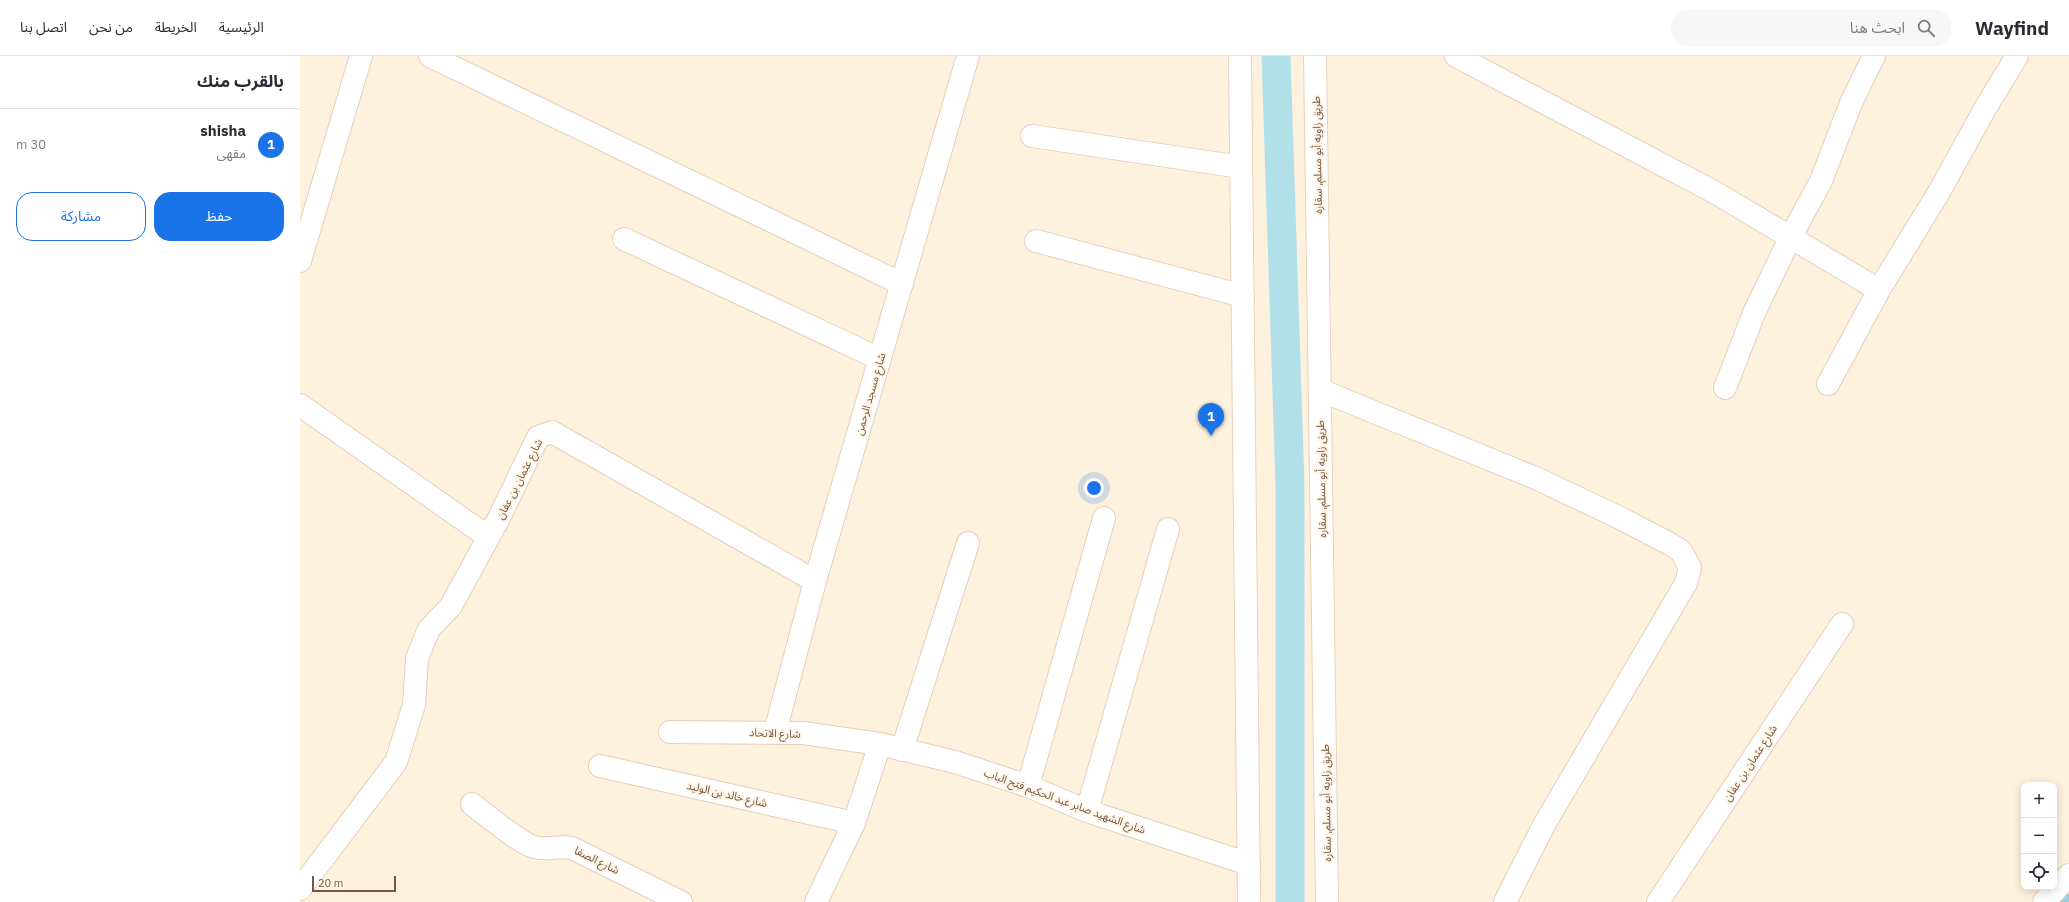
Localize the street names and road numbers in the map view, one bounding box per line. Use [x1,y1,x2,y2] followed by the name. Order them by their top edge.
[1309,96,1327,214] street label: طريق زاويه أبو مسلم, سقاره
[852,351,889,437] street label: شارع مسجد الرحمن
[1313,420,1331,538] street label: طريق زاويه أبو مسلم, سقاره
[493,436,546,522] street label: شارع عثمان بن عفان
[1720,722,1781,805] street label: شارع عثمان بن عفان
[749,725,801,742] street label: شارع الاتحاد
[1318,744,1336,862] street label: طريق زاويه أبو مسلم, سقاره
[982,765,1148,839] street label: شارع الشهيد صابر عبد الحكيم فتح الباب
[685,778,769,811] street label: شارع خالد بن الوليد
[572,843,622,878] street label: شارع الصفا

